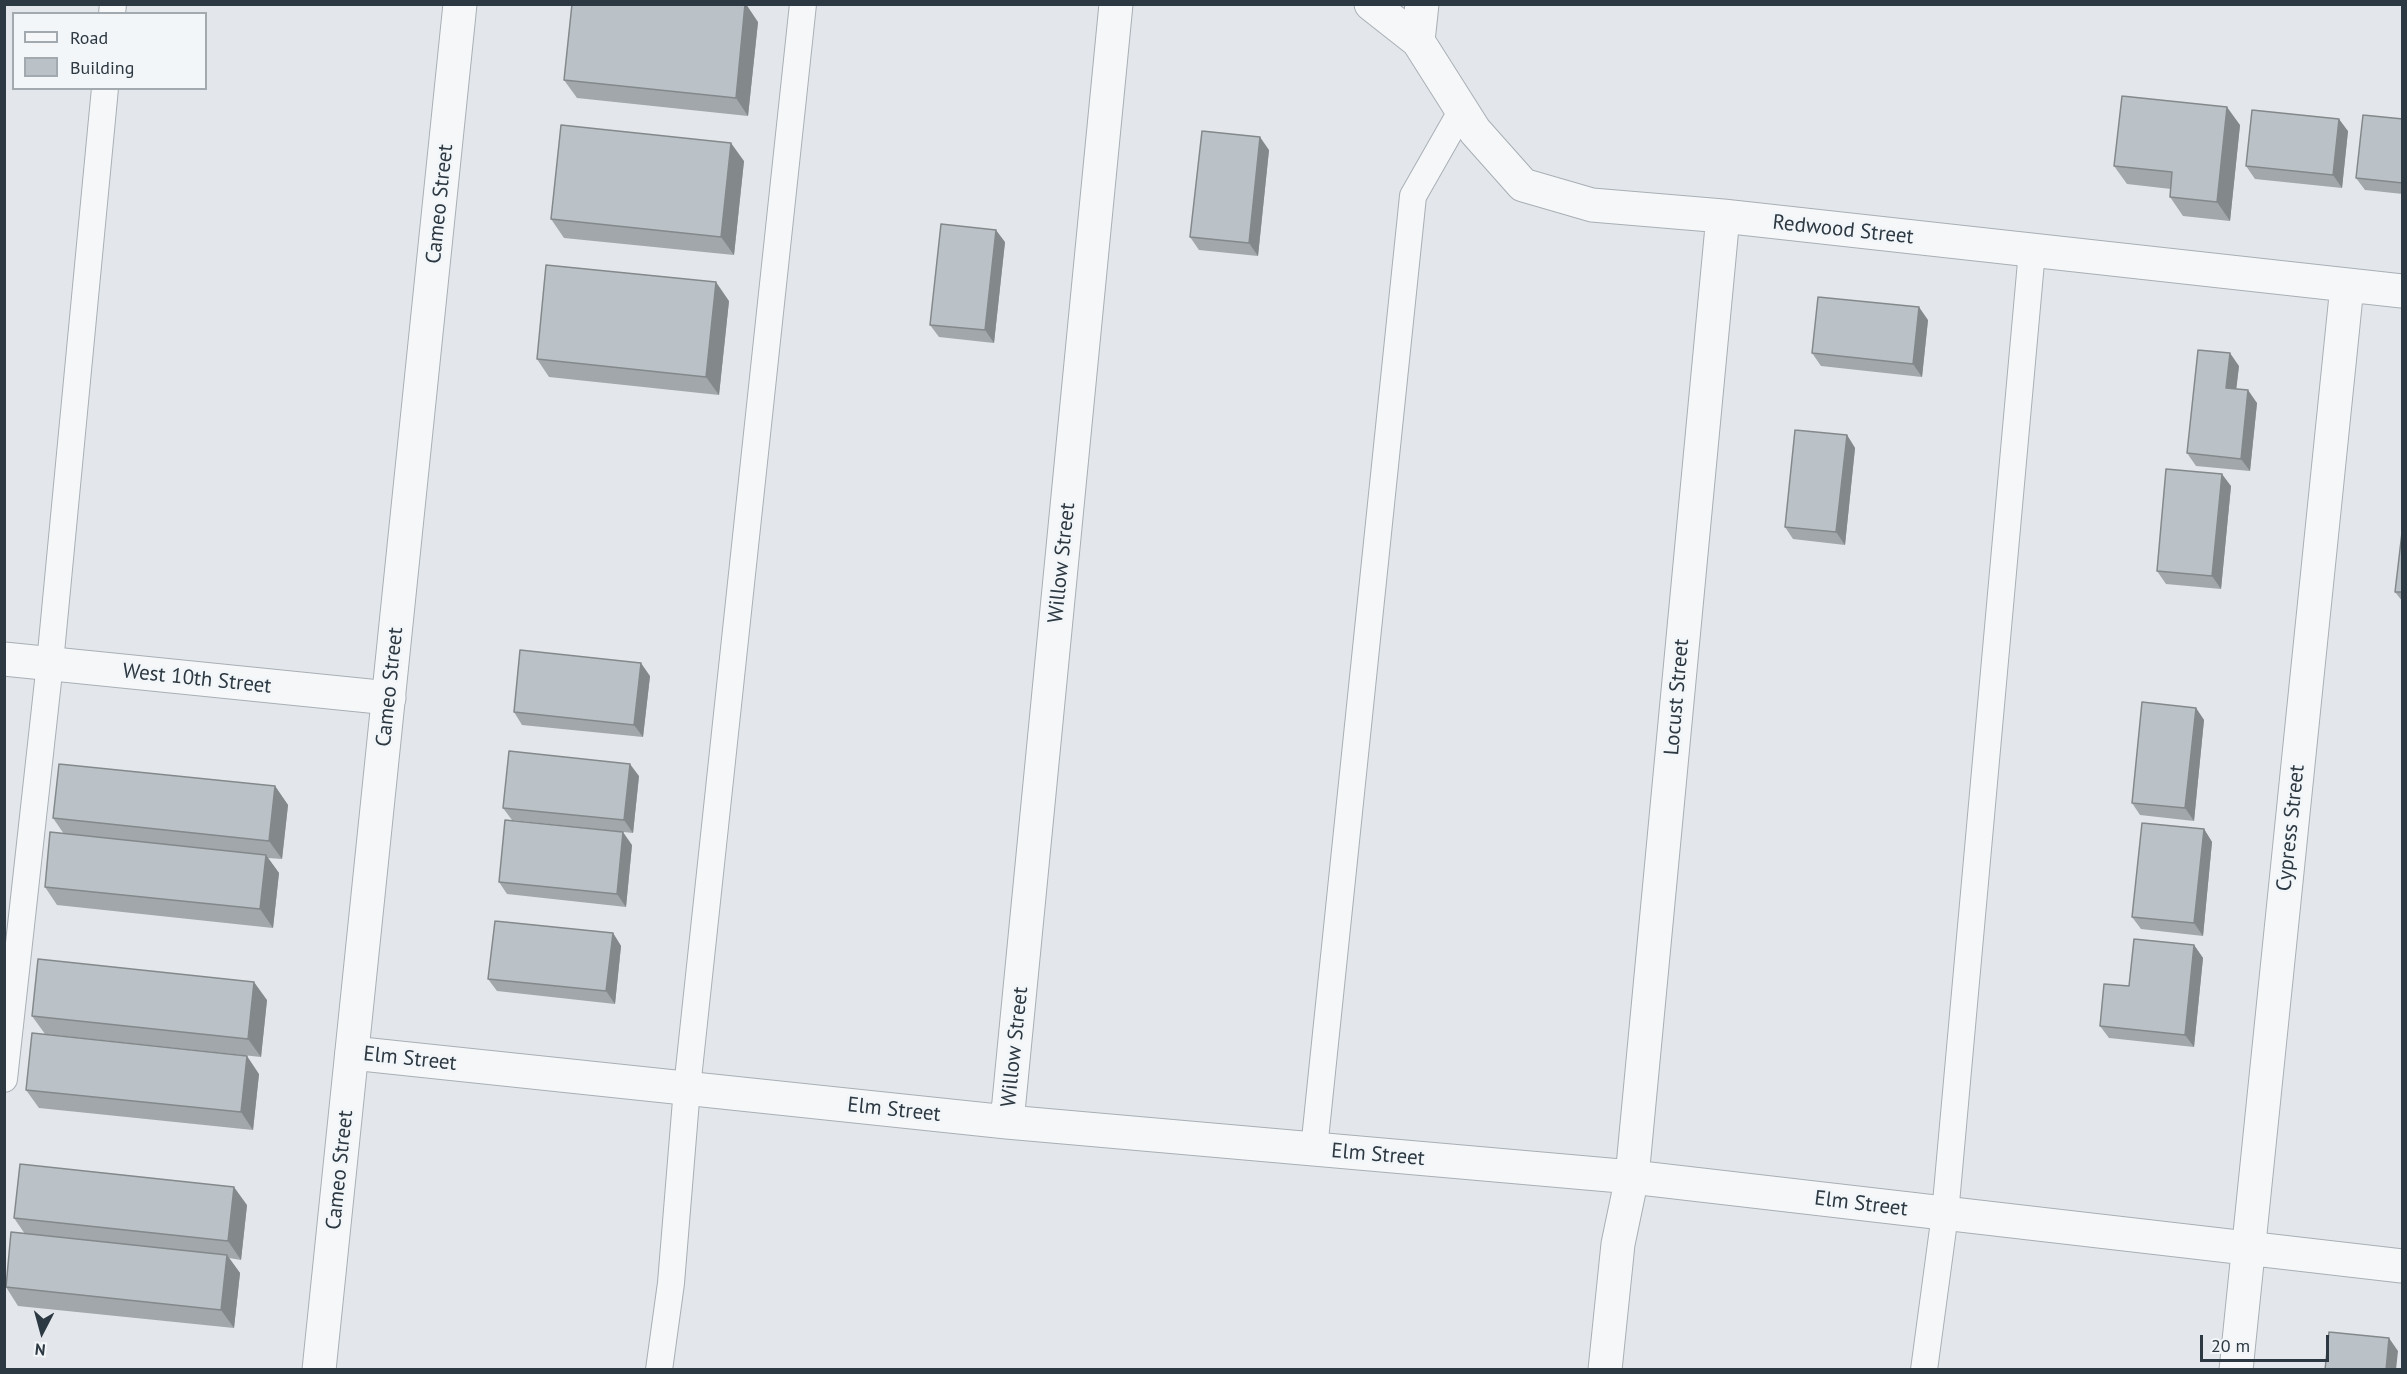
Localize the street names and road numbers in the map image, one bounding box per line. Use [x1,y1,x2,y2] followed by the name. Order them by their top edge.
[421,143,459,265] street label: Cameo Street
[1771,210,1915,250] street label: Redwood Street
[1043,502,1081,624] street label: Willow Street
[371,626,409,748] street label: Cameo Street
[1659,638,1695,756] street label: Locust Street
[121,659,273,699] street label: West 10th Street
[2272,764,2310,892] street label: Cypress Street
[996,986,1034,1108] street label: Willow Street
[362,1042,458,1076] street label: Elm Street
[846,1093,942,1127] street label: Elm Street
[321,1109,359,1231] street label: Cameo Street
[1330,1138,1426,1172] street label: Elm Street
[1813,1186,1909,1222] street label: Elm Street

